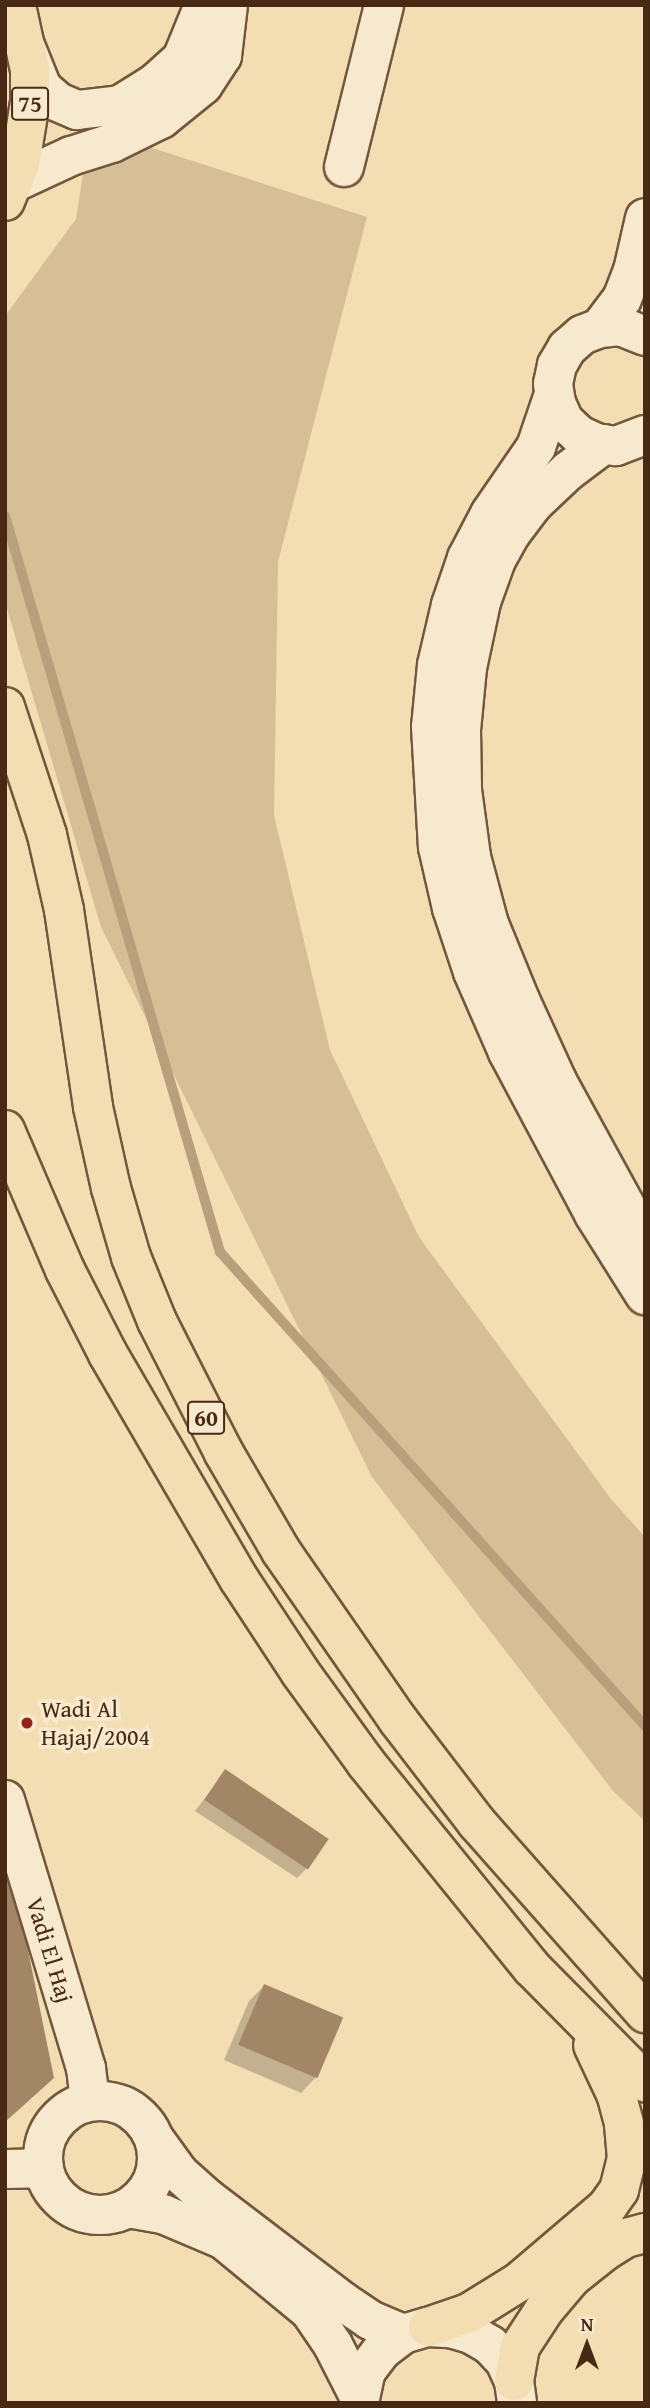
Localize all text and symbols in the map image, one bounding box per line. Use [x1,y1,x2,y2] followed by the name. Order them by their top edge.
[11,85,49,124] road number: 75
[187,1399,225,1438] road number: 60
[41,1695,150,1751] place label: Wadi Al Hajaj/2004
[19,1715,35,1731] marker: Wadi Al Hajaj/2004
[20,1894,80,2006] street label: Vadi El Haj
[552,2310,622,2380] north arrow
[581,2310,593,2338] text: N

